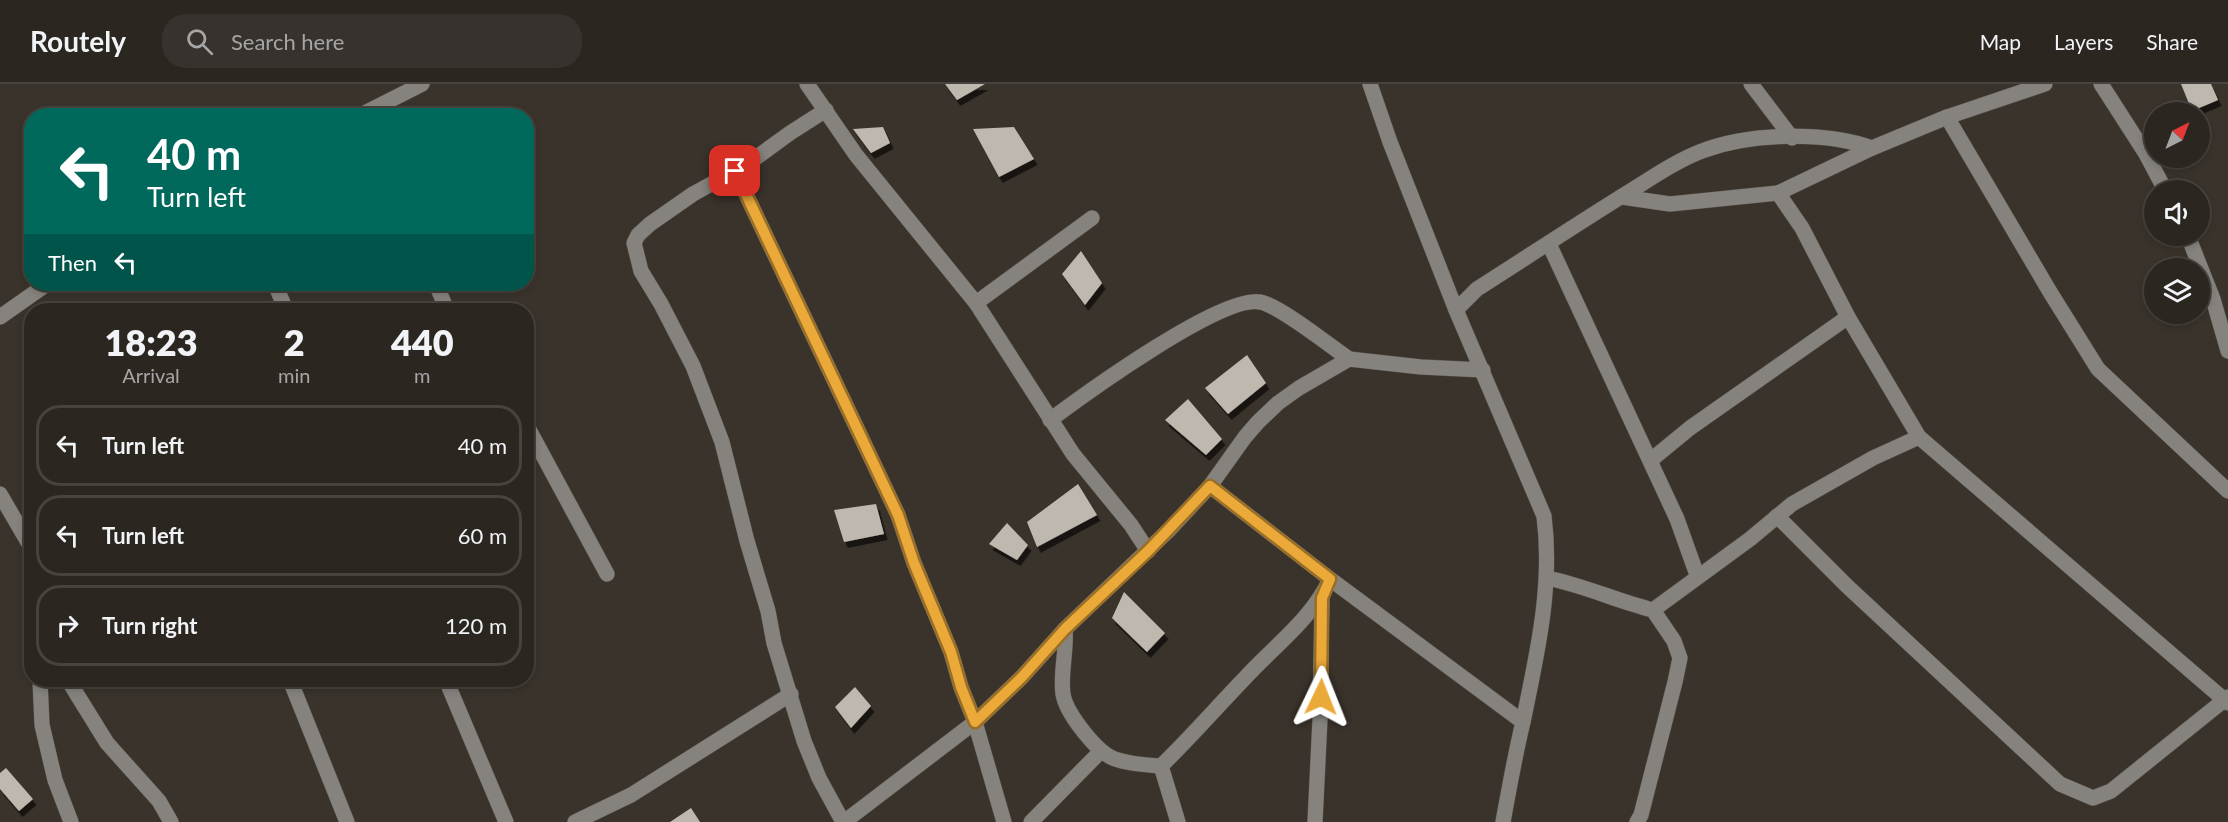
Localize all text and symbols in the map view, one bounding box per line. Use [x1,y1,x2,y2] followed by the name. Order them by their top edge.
[162,14,582,68] search box
[30,24,126,58] text: Routely
[183,25,216,58] icon: search
[231,28,344,55] text: Search here
[1980,29,2021,54] text: Map
[2054,29,2113,54] text: Layers
[2146,29,2198,54] text: Share
[2144,102,2210,168] north arrow
[2144,102,2210,324] map controls
[147,129,241,179] text: 40 m
[48,132,126,210] icon: left
[709,145,760,196] pin
[718,154,751,187] icon: arrive
[147,180,246,213] text: Turn left
[2144,180,2210,246] button: sound
[109,246,142,279] icon: left
[48,249,97,276] text: Then
[2144,258,2210,324] button: layers
[104,320,198,364] text: 18:23
[284,320,305,364] text: 2
[391,320,454,364] text: 440
[122,363,180,387] text: Arrival
[278,363,310,387] text: min
[414,363,430,387] text: m
[51,429,84,462] icon: left
[102,432,184,459] text: Turn left
[458,432,507,459] text: 40 m
[51,519,84,552] icon: left
[102,522,184,549] text: Turn left
[458,522,507,549] text: 60 m
[51,609,84,642] icon: right
[102,612,197,639] text: Turn right
[445,612,507,639] text: 120 m
[1289,665,1353,729] position arrow

